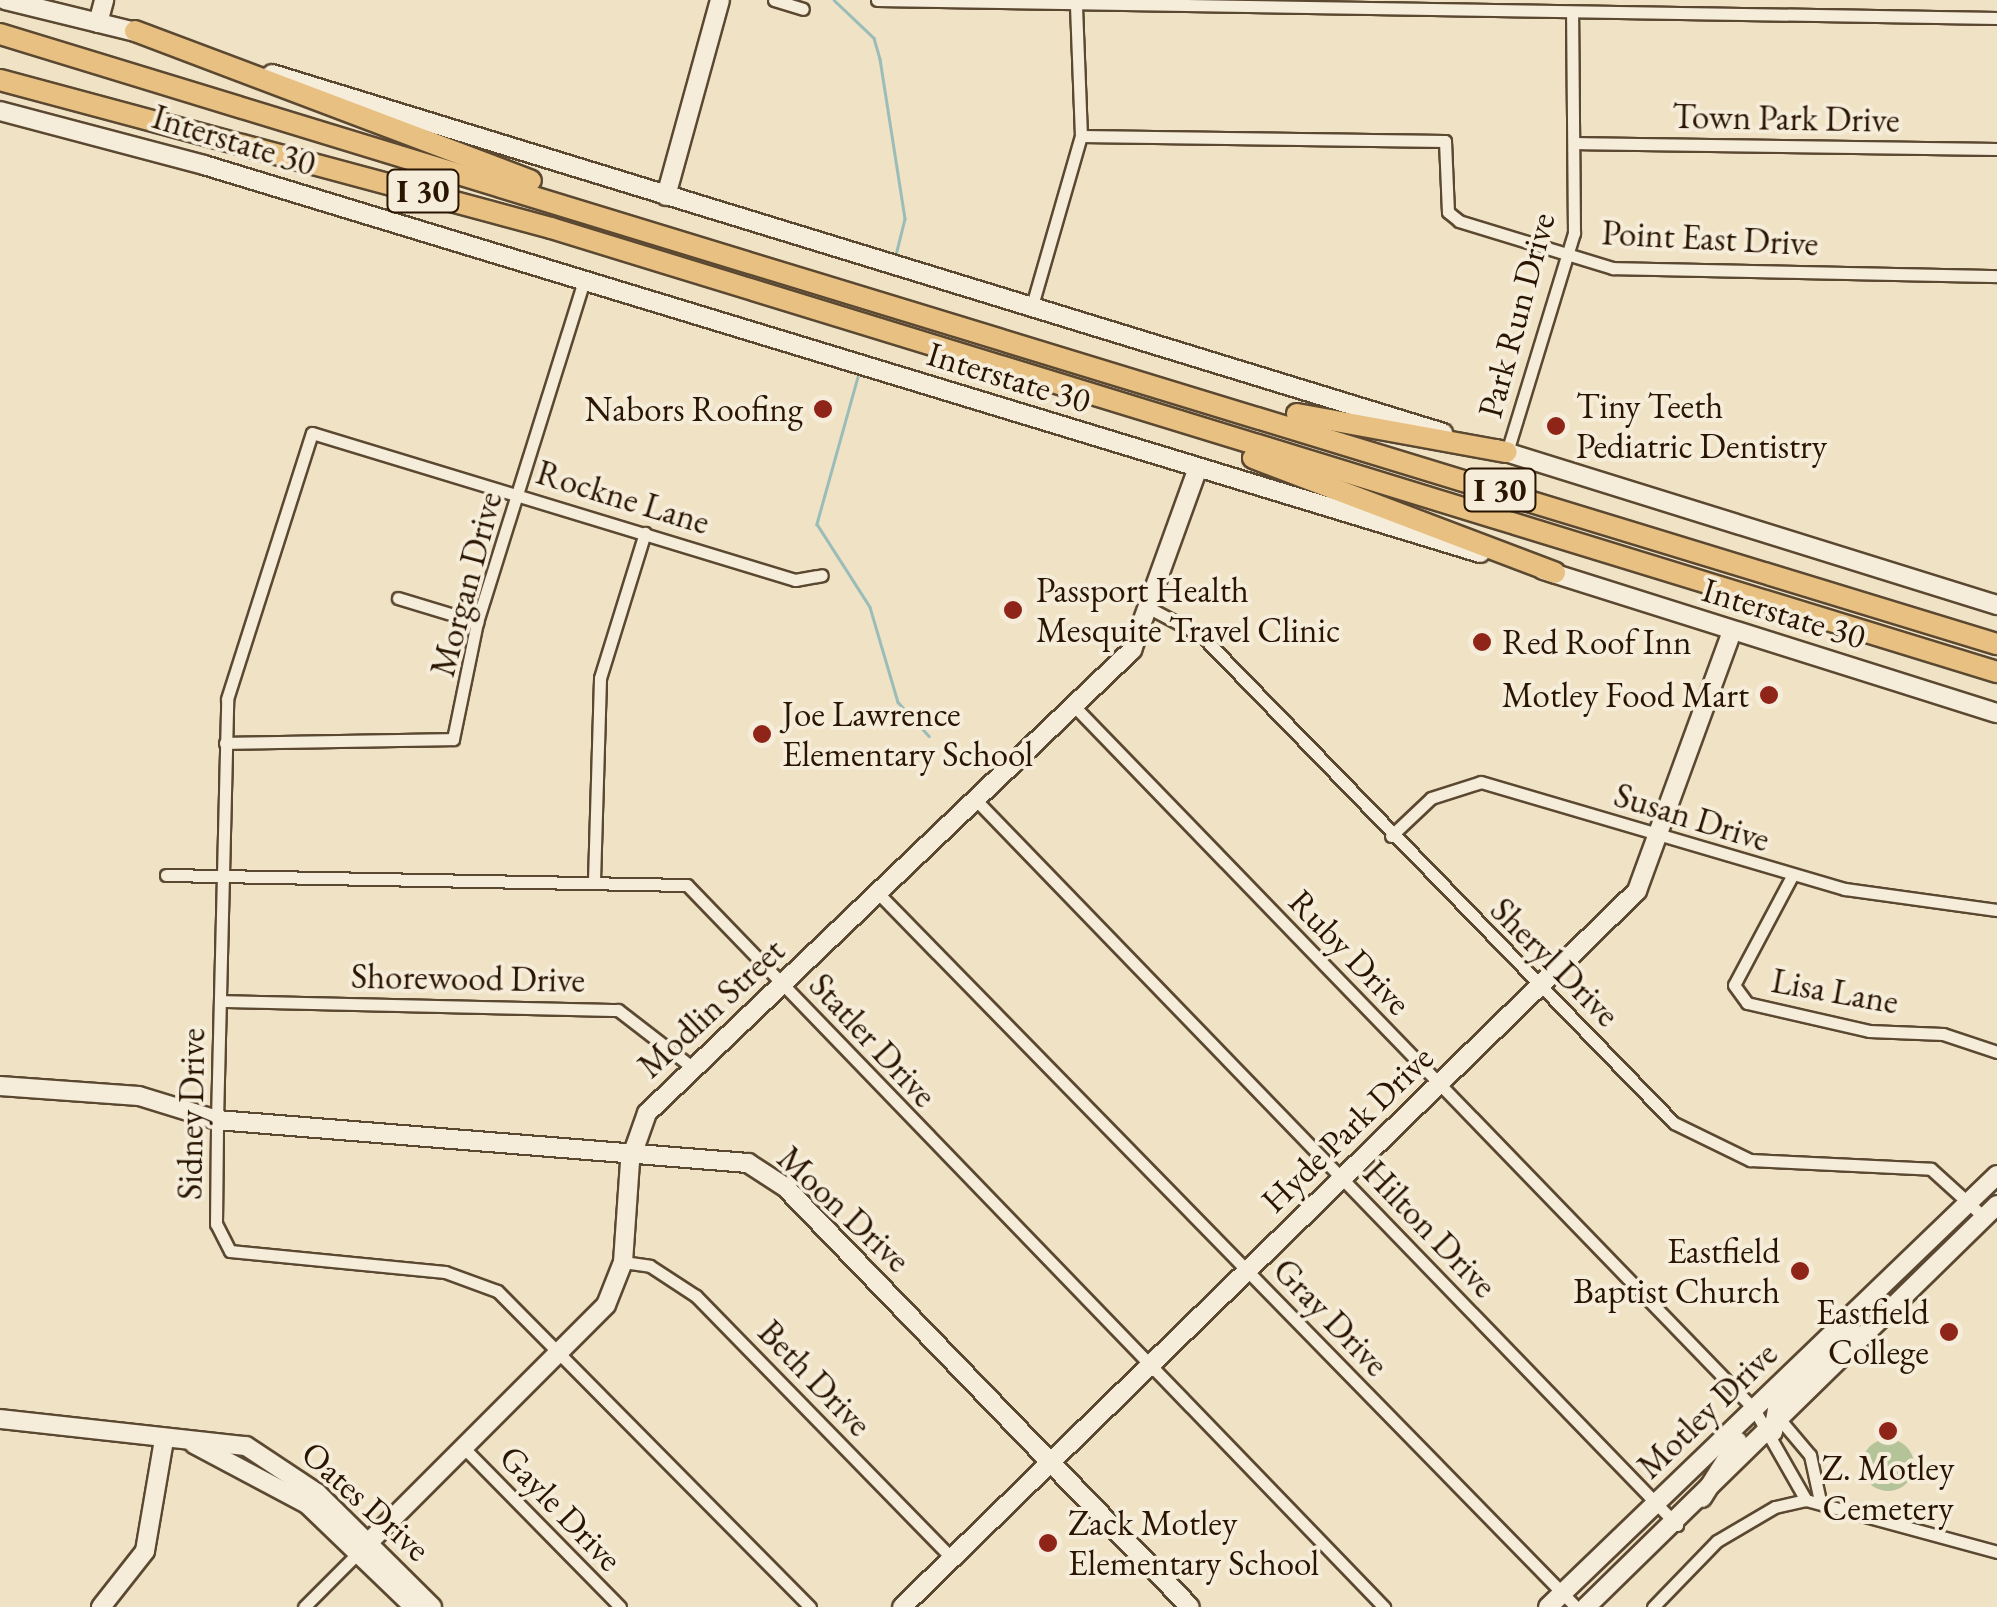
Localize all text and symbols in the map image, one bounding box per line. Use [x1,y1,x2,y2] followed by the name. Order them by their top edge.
[147,95,321,185] street label: Interstate 30
[1672,95,1900,141] street label: Town Park Drive
[386,164,460,218] road number: I 30
[1469,208,1563,422] street label: Park Run Drive
[1601,211,1819,265] street label: Point East Drive
[922,332,1096,422] street label: Interstate 30
[1576,385,1827,467] place label: Tiny Teeth Pediatric Dentistry
[585,388,803,430] place label: Nabors Roofing
[812,398,834,420] marker: Nabors Roofing
[1545,415,1567,437] marker: Tiny Teeth Pediatric Dentistry
[531,451,715,543] street label: Rockne Lane
[1462,463,1538,517] road number: I 30
[421,487,511,681] street label: Morgan Drive
[1697,568,1871,658] street label: Interstate 30
[1036,569,1340,651] place label: Passport Health Mesquite Travel Clinic
[1000,597,1026,623] marker: Passport Health Mesquite Travel Clinic
[1502,621,1692,663] place label: Red Roof Inn
[1471,631,1493,653] marker: Red Roof Inn
[1502,674,1749,716] place label: Motley Food Mart
[1758,684,1780,706] marker: Motley Food Mart
[782,693,1033,775] place label: Joe Lawrence Elementary School
[751,723,773,745] marker: Joe Lawrence Elementary School
[1609,773,1775,861] street label: Susan Drive
[1280,881,1420,1023] street label: Ruby Drive
[1482,889,1628,1035] street label: Sheryl Drive
[629,929,793,1087] street label: Modlin Street
[351,955,585,1001] street label: Shorewood Drive
[1768,959,1902,1023] street label: Lisa Lane
[800,964,946,1116] street label: Statler Drive
[169,1028,213,1200] street label: Sidney Drive
[1252,1037,1442,1221] street label: Hyde Park Drive
[769,1137,919,1281] street label: Moon Drive
[1355,1152,1505,1306] street label: Hilton Drive
[1573,1230,1780,1312] place label: Eastfield Baptist Church
[1265,1249,1397,1385] street label: Gray Drive
[1789,1260,1811,1282] marker: Eastfield Baptist Church
[1816,1291,1929,1373] place label: Eastfield College
[750,1311,880,1445] street label: Beth Drive
[1938,1321,1960,1343] marker: Eastfield College
[1628,1333,1786,1487] street label: Motley Drive
[1877,1420,1899,1442] marker: Z. Motley Cemetery
[293,1432,439,1570] street label: Oates Drive
[491,1436,631,1580] street label: Gayle Drive
[1822,1447,1954,1529] place label: Z. Motley Cemetery
[1068,1502,1319,1584] place label: Zack Motley Elementary School
[1037,1532,1059,1554] marker: Zack Motley Elementary School

